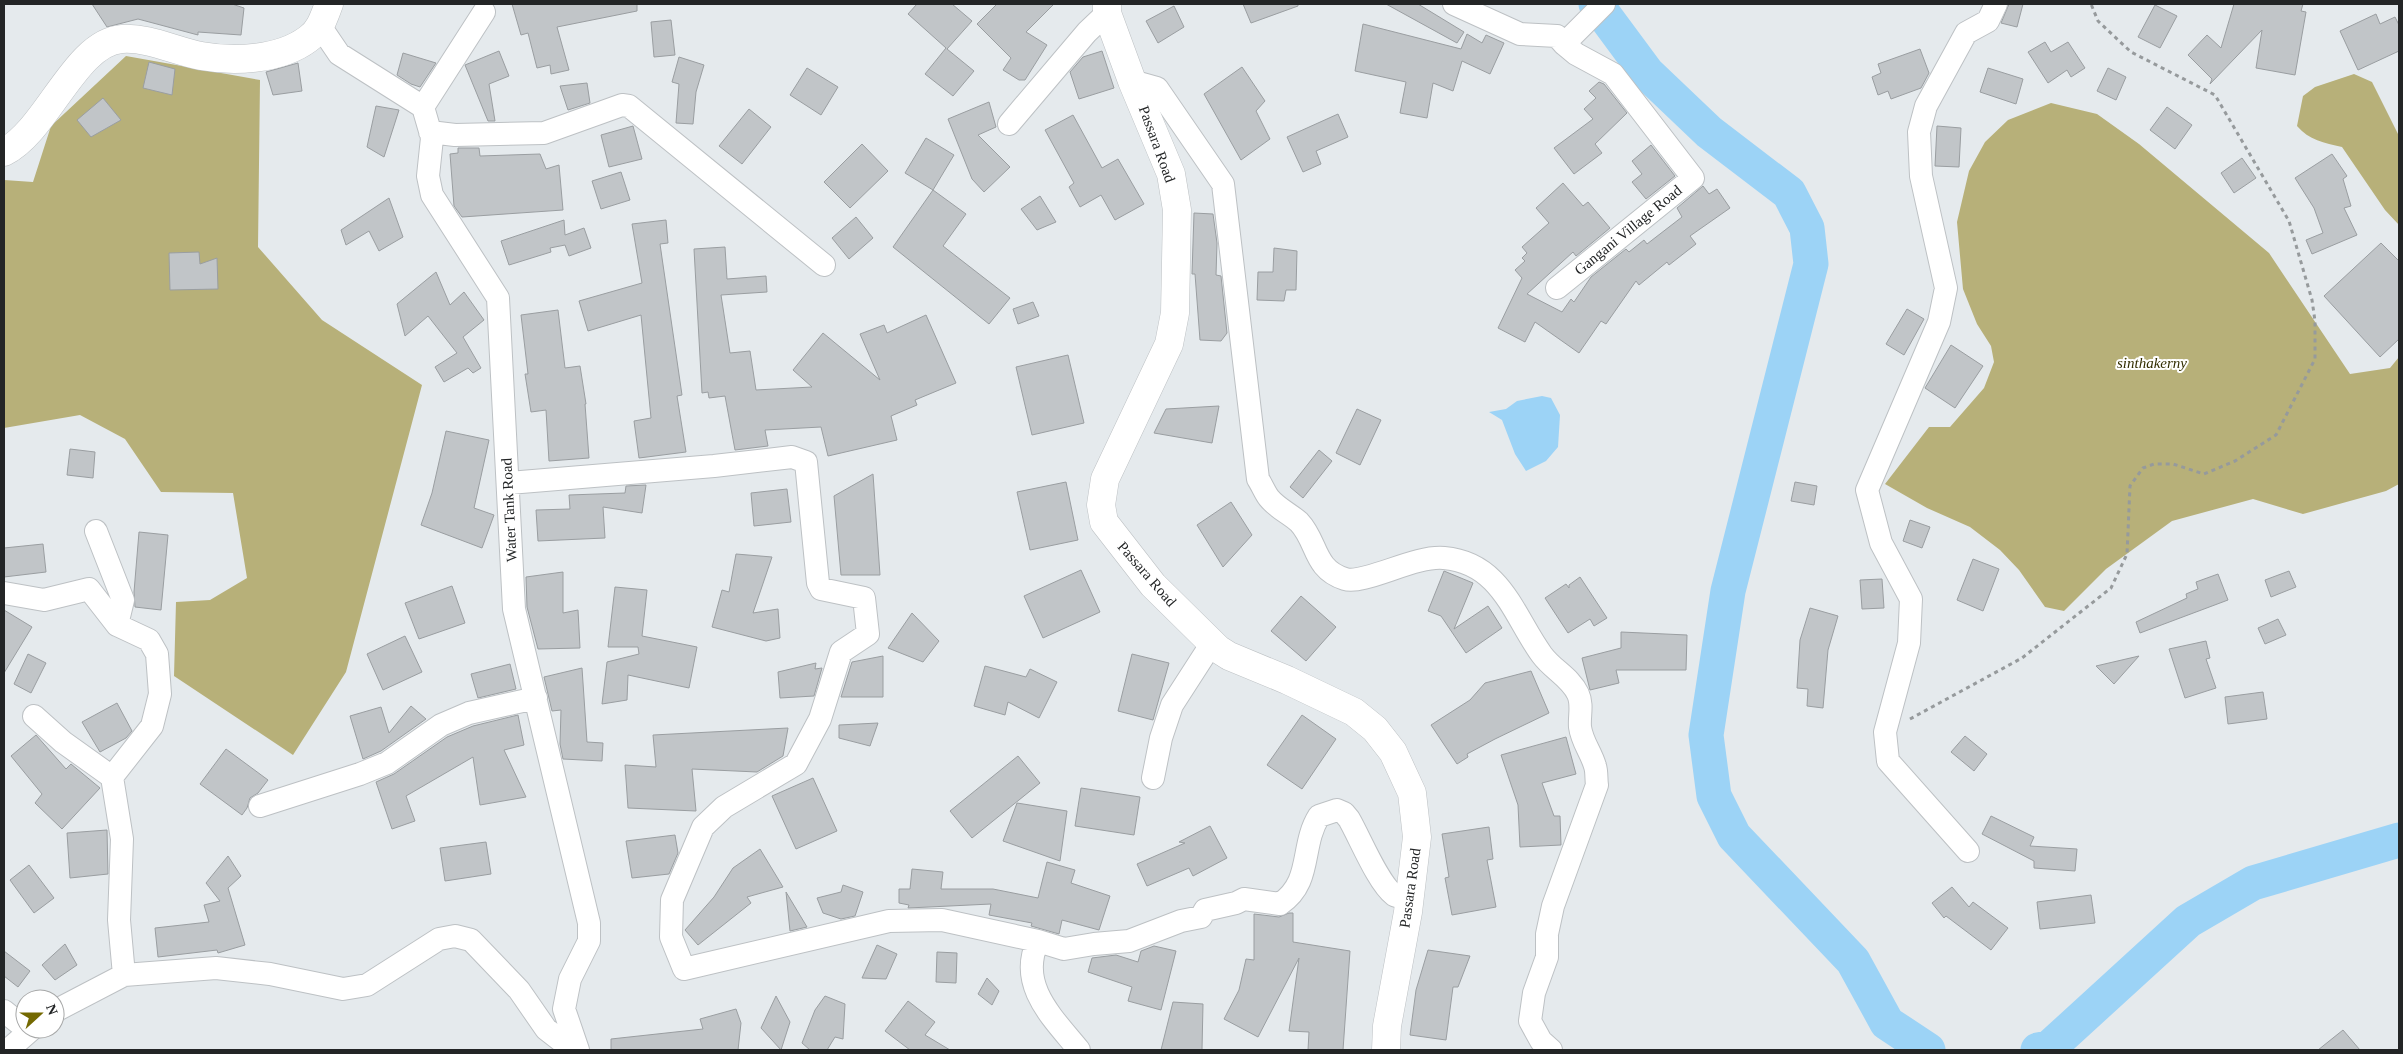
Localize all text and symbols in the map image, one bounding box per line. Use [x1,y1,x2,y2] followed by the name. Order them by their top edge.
[1136,103,1178,185] street label: Passara Road
[1571,182,1685,278] street label: Gangani Village Road
[2117,355,2187,371] park label: sinthakerny
[498,457,520,562] street label: Water Tank Road
[1115,538,1180,610] street label: Passara Road
[1396,847,1424,929] street label: Passara Road
[15,989,65,1039] north arrow
[43,1002,60,1017] text: N

